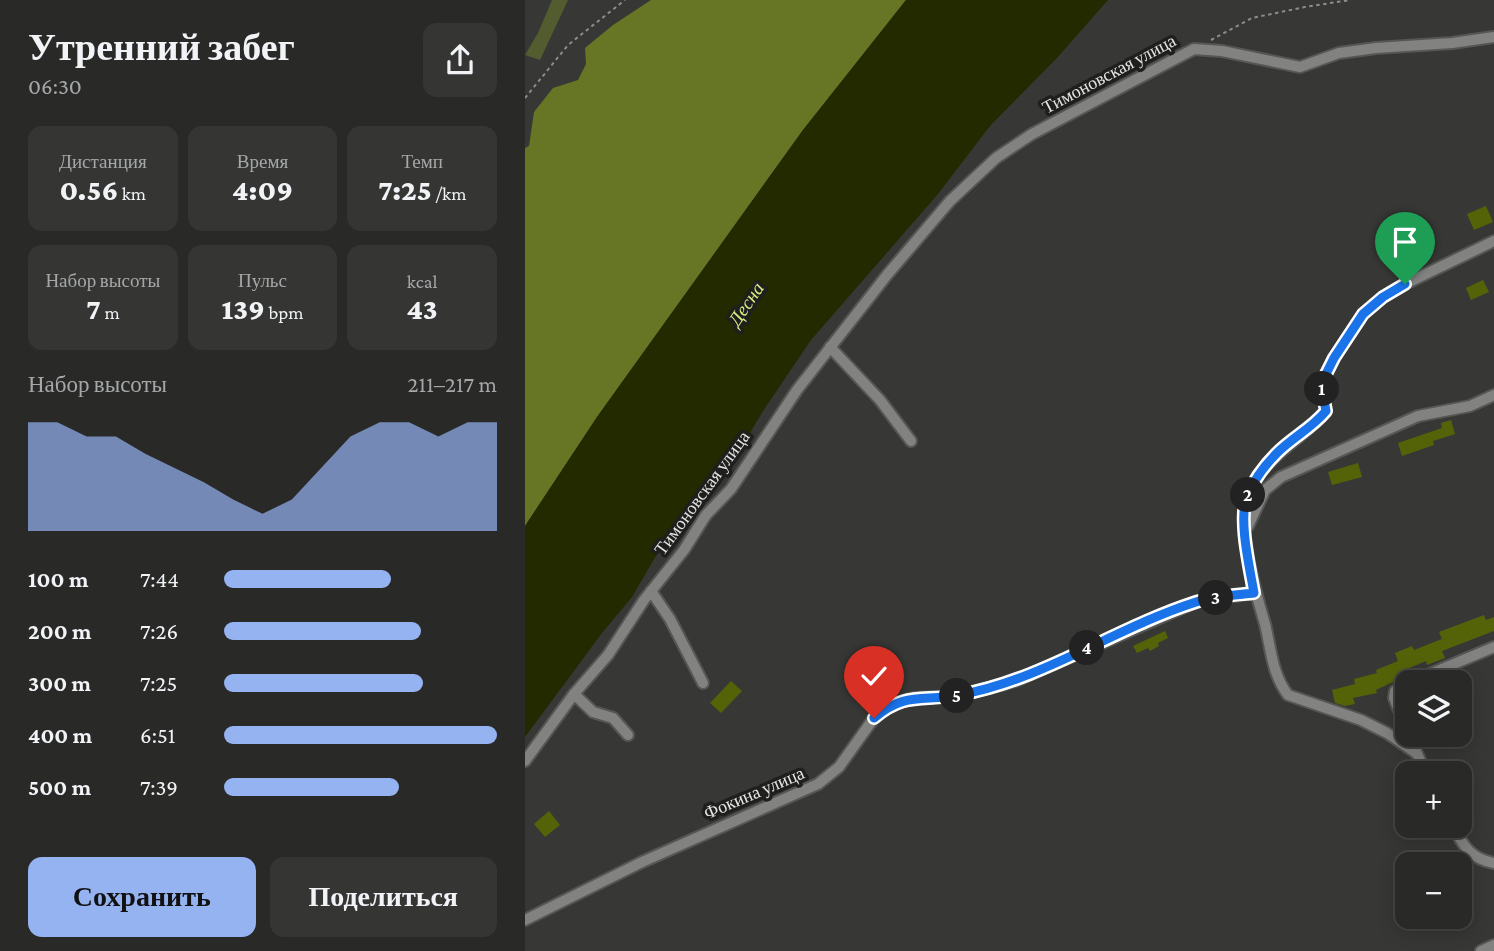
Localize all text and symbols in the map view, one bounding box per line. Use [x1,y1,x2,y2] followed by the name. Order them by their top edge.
[423,23,497,97] button: share
[28,26,295,68] text: Утренний забег
[1039,30,1179,118] street label: Тимоновская улица
[28,73,82,99] text: 06:30
[59,151,147,172] text: Дистанция
[237,151,288,172] text: Время
[401,151,443,172] text: Темп
[60,173,118,206] text: 0.56
[232,173,293,206] text: 4:09
[378,173,432,206] text: 7:25
[118,183,146,204] text: km
[432,183,466,204] text: /km
[1375,212,1435,284] pin
[1386,223,1424,261] icon: arrive
[45,270,160,291] text: Набор высоты
[238,270,287,291] text: Пульс
[407,271,437,292] text: kcal
[723,278,768,331] water label: Десна
[86,292,101,325] text: 7
[221,292,265,325] text: 139
[407,292,438,325] text: 43
[101,302,120,323] text: m
[265,302,303,323] text: bpm
[28,371,167,397] text: Набор высоты
[408,371,497,397] text: 211–217 m
[1305,372,1339,406] pin: 1
[1318,378,1325,399] text: 1
[650,427,754,559] street label: Тимоновская улица
[1231,477,1265,512] pin: 2
[1243,484,1252,505] text: 2
[28,566,88,592] text: 100 m
[140,566,179,592] text: 7:44
[1199,580,1233,616] pin: 3
[1211,587,1220,608] text: 3
[28,618,92,644] text: 200 m
[140,618,178,644] text: 7:26
[1069,630,1105,666] pin: 4
[1081,637,1092,658] text: 4
[844,646,904,718] pin
[855,657,893,695] icon: check
[28,670,91,696] text: 300 m
[140,670,177,696] text: 7:25
[1395,670,1472,929] map controls
[1395,670,1472,747] button: layers
[939,678,975,714] pin: 5
[952,685,961,706] text: 5
[28,722,92,748] text: 400 m
[140,722,175,748] text: 6:51
[1395,761,1472,838] button: +
[701,763,807,823] street label: Фокина улица
[28,774,91,800] text: 500 m
[140,774,178,800] text: 7:39
[1395,852,1472,929] button: −
[28,857,256,937] button: Сохранить
[270,857,497,937] button: Поделиться

